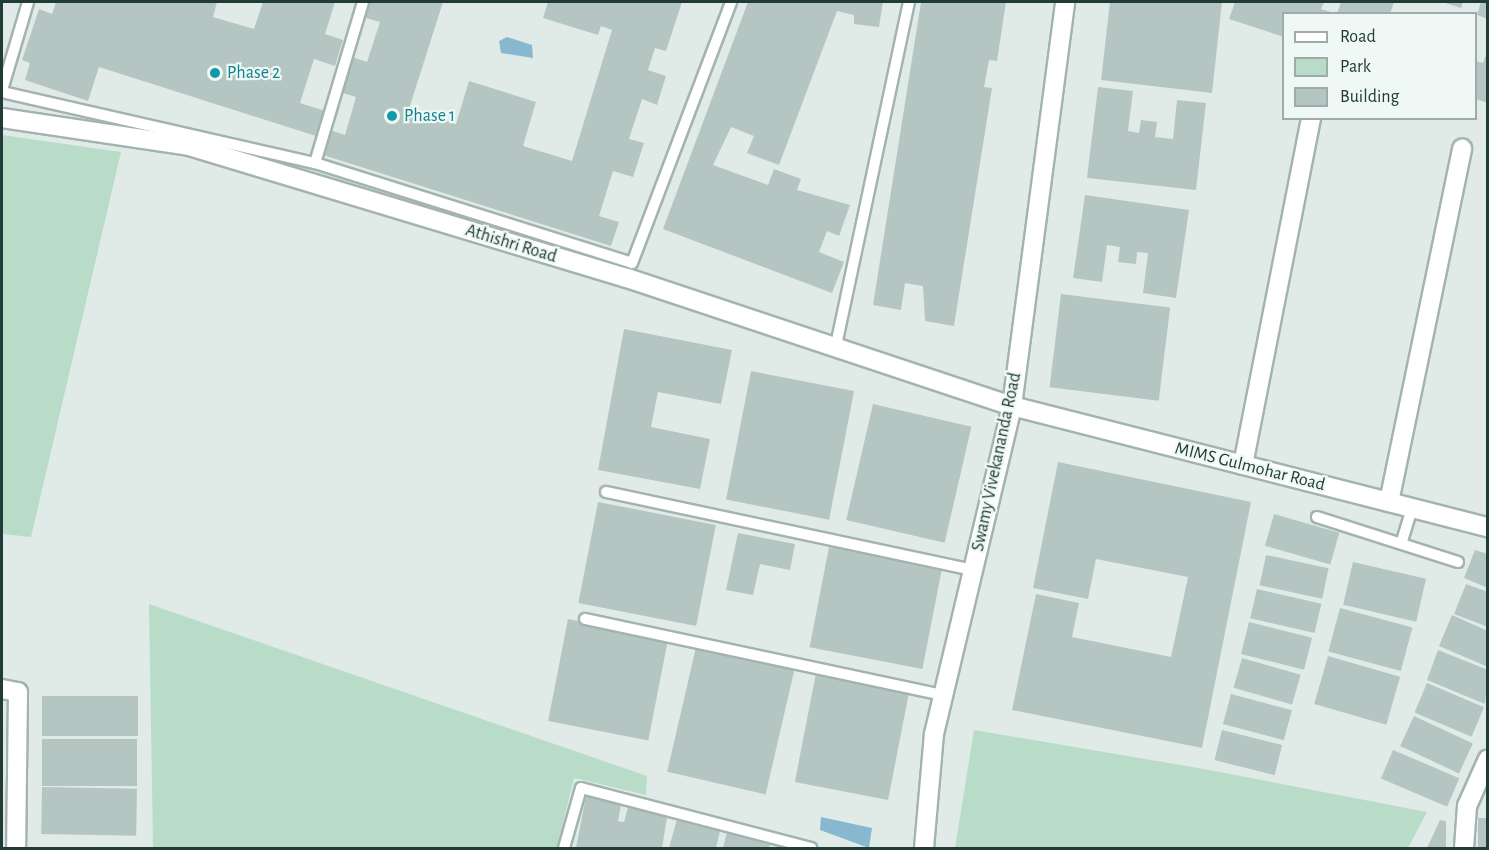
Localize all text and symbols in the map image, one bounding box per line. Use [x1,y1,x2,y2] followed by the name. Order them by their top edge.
[1282,12,1477,120] legend
[1340,28,1376,46] text: Road
[1340,58,1371,76] text: Park
[227,62,280,84] place label: Phase 2
[208,66,222,80] marker: Phase 2
[1340,88,1399,106] text: Building
[404,105,455,127] place label: Phase 1
[385,109,399,123] marker: Phase 1
[463,220,559,268] street label: Athishri Road
[968,371,1026,553] street label: Swamy Vivekananda Road
[1173,438,1327,496] street label: MIMS Gulmohar Road

